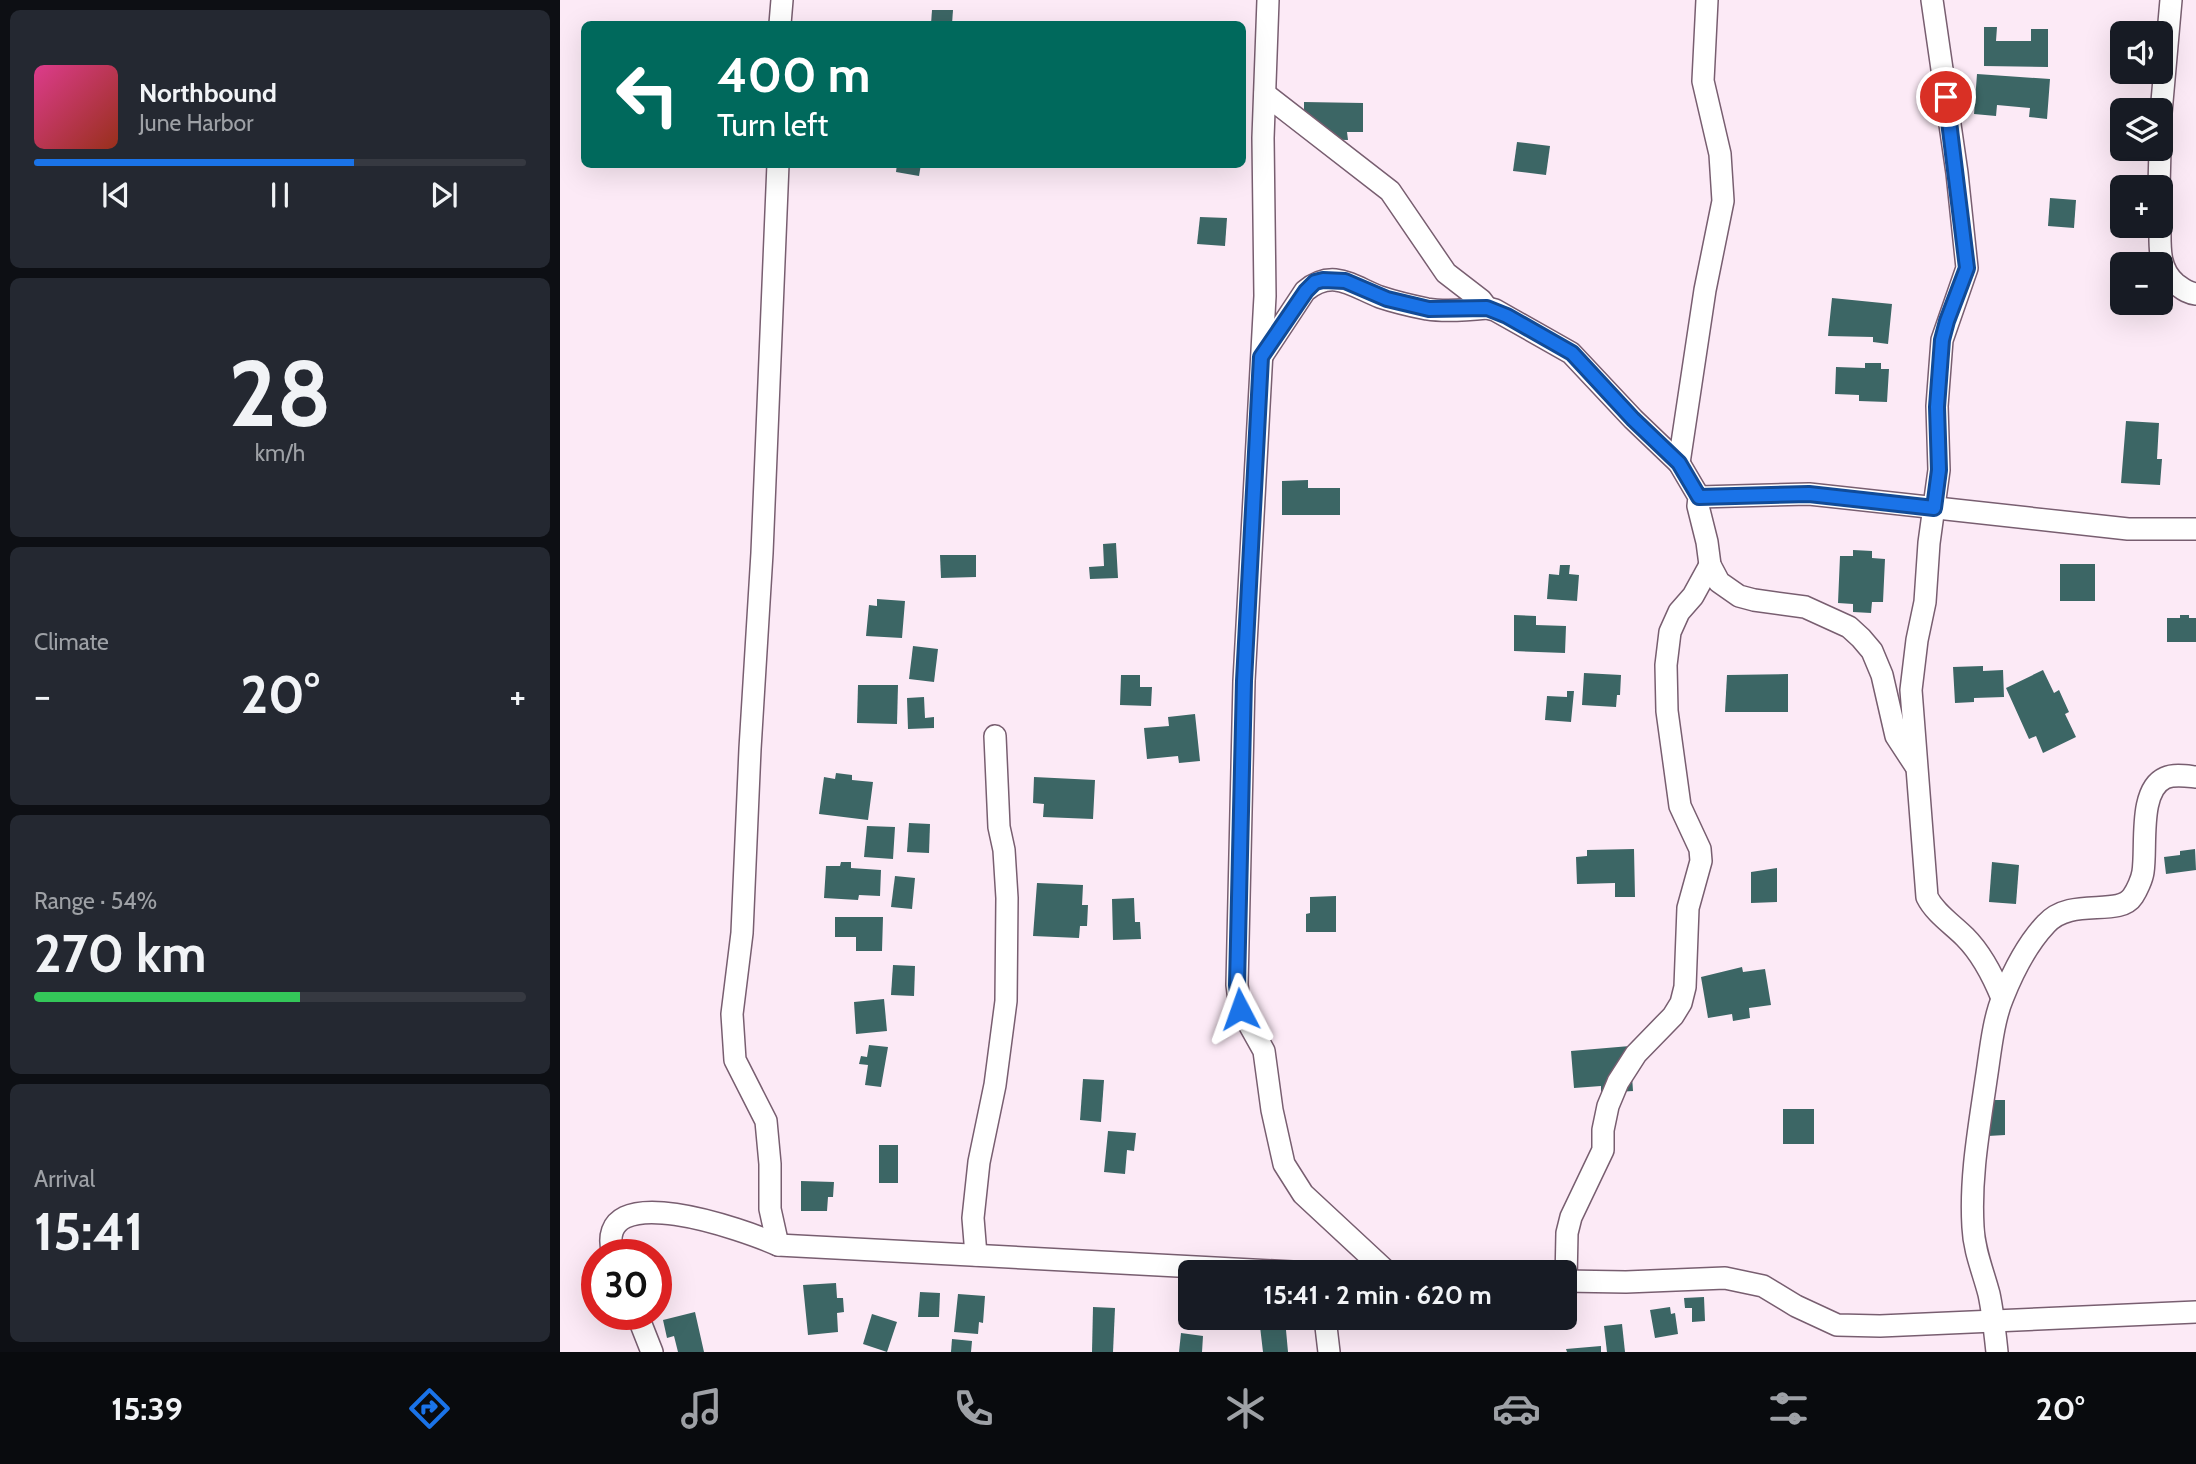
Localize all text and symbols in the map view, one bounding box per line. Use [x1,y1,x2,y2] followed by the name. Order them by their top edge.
[2110,21,2173,315] map controls
[2110,21,2173,84] button: sound
[717,45,870,104] text: 400 m
[602,49,693,140] icon: left
[1916,67,1976,127] pin
[139,77,277,109] text: Northbound
[1927,78,1965,116] icon: arrive
[2110,98,2173,161] button: layers
[717,105,828,144] text: Turn left
[139,109,253,137] text: June Harbor
[2110,175,2173,238] button: +
[97,176,135,214] icon: previous
[261,176,299,214] icon: pause
[425,176,463,214] icon: next
[2110,252,2173,315] button: −
[228,338,332,449] text: 28
[255,439,305,467] text: km/h
[34,628,109,656] text: Climate
[240,663,320,726] text: 20°
[34,672,51,719] text: −
[509,672,526,719] text: +
[34,887,157,915] text: Range · 54%
[34,922,206,985] text: 270 km
[1203,972,1277,1046] position arrow
[34,1165,95,1193] text: Arrival
[34,1200,144,1263] text: 15:41
[581,1239,672,1330] speed limit sign: 30
[1263,1279,1492,1311] text: 15:41 · 2 min · 620 m
[405,1384,454,1433] icon: directions
[677,1384,726,1433] icon: music
[949,1384,998,1433] icon: phone
[1221,1384,1270,1433] icon: climate
[1492,1384,1541,1433] icon: car
[1764,1384,1813,1433] icon: filters
[111,1389,183,1428] text: 15:39
[2036,1389,2085,1428] text: 20°

